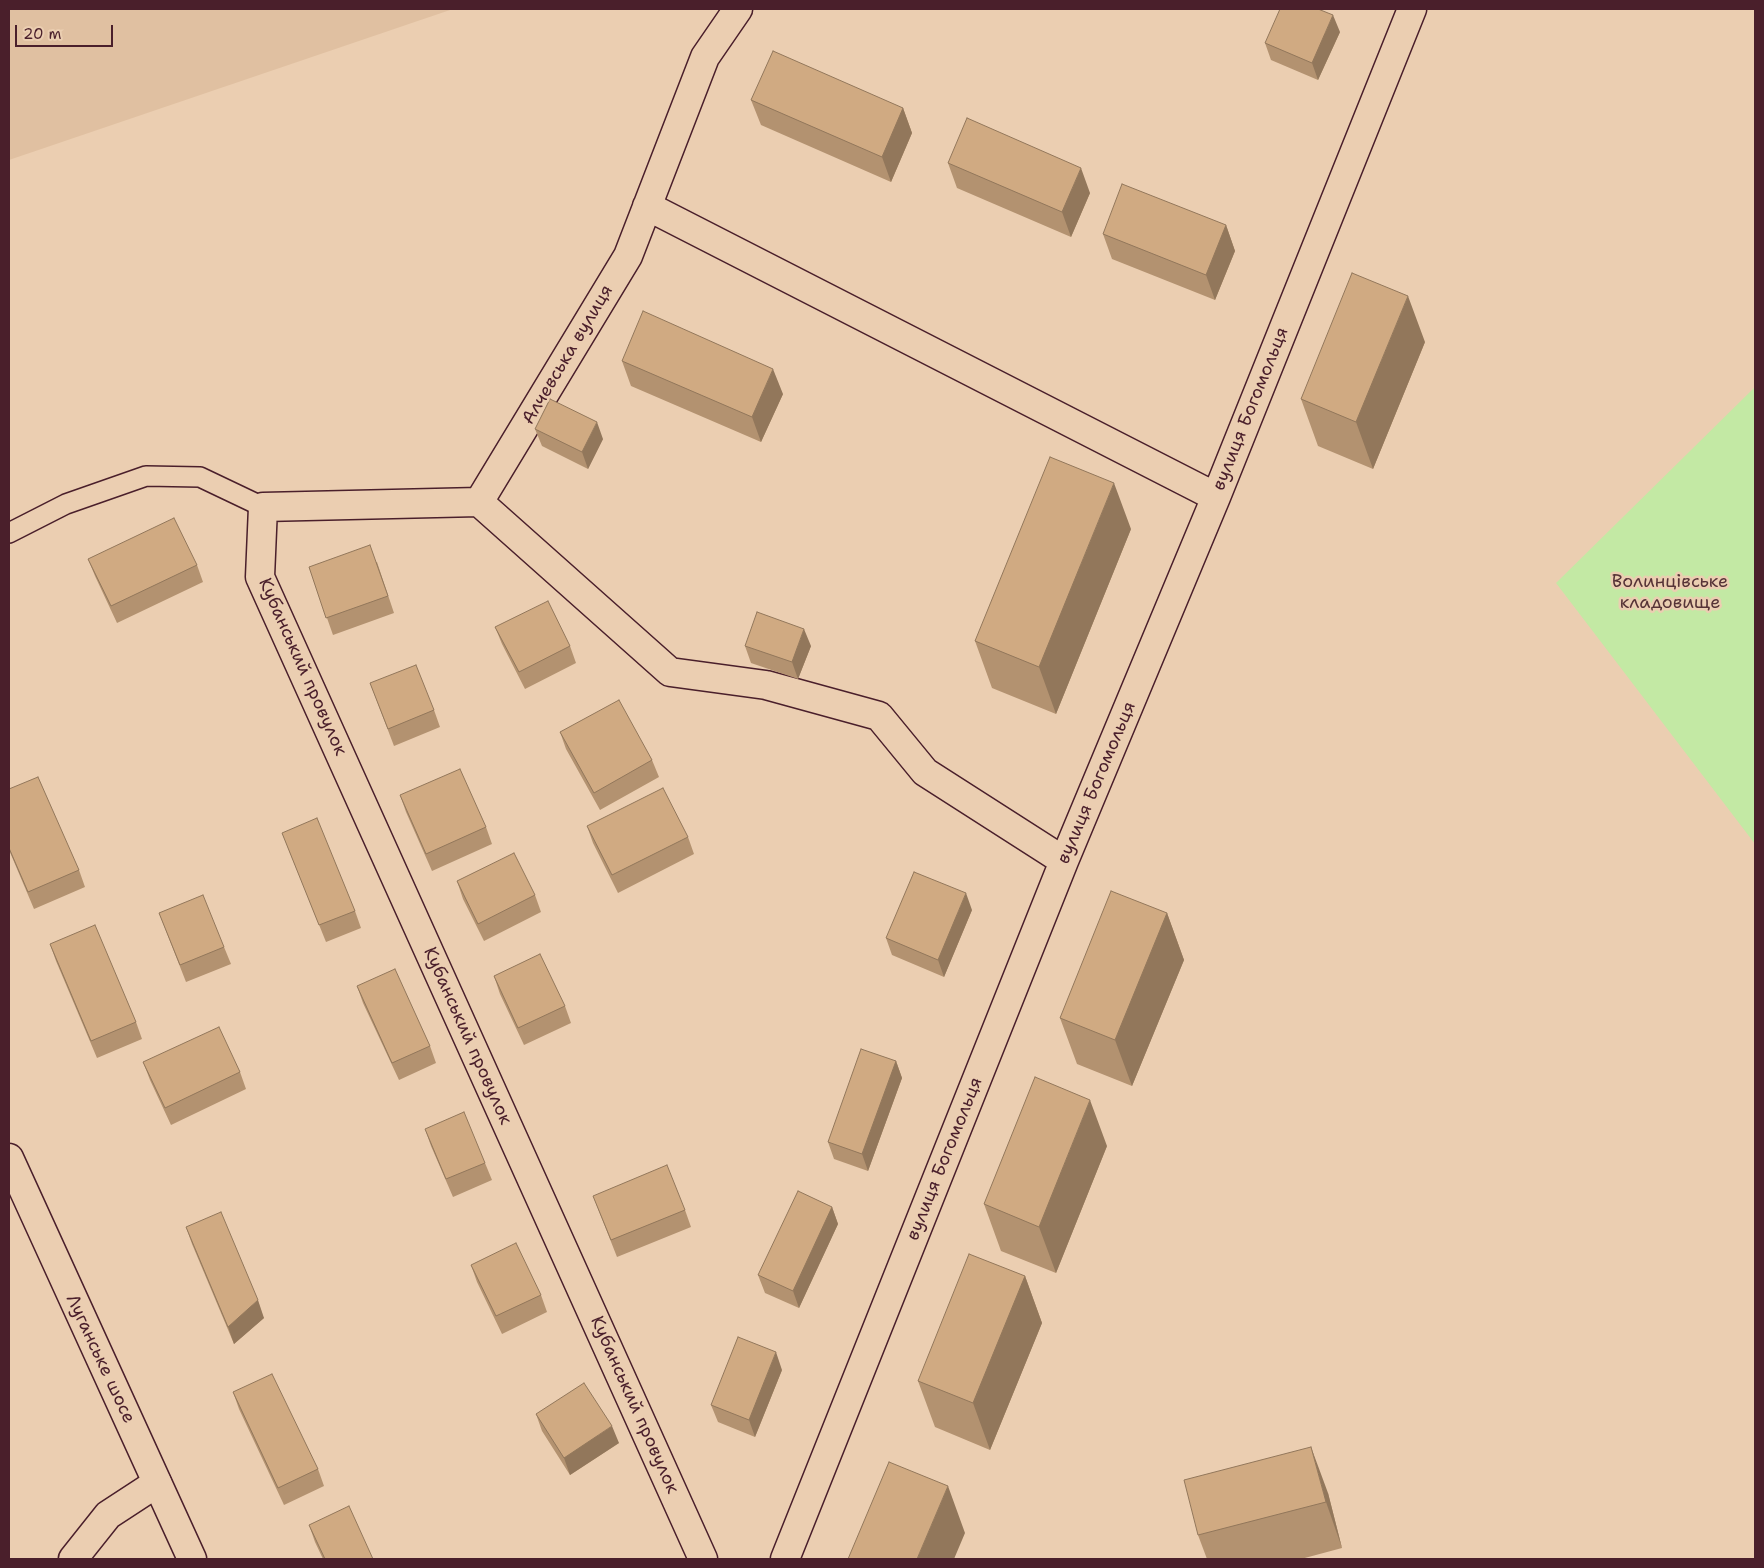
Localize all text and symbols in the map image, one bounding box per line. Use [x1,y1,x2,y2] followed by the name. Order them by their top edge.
[18,15,115,47] scale bar
[23,24,62,44] text: 20 m
[518,281,618,429] street label: Алчевська вулиця
[1208,324,1294,494] street label: вулиця Богомольця
[1612,571,1728,614] park label: Волинцівське кладовище
[253,575,351,759] street label: Кубанський провулок
[1053,699,1141,867] street label: вулиця Богомольця
[418,944,516,1128] street label: Кубанський провулок
[902,1074,988,1244] street label: вулиця Богомольця
[61,1291,139,1427] street label: Луганське шосе
[585,1313,683,1497] street label: Кубанський провулок

